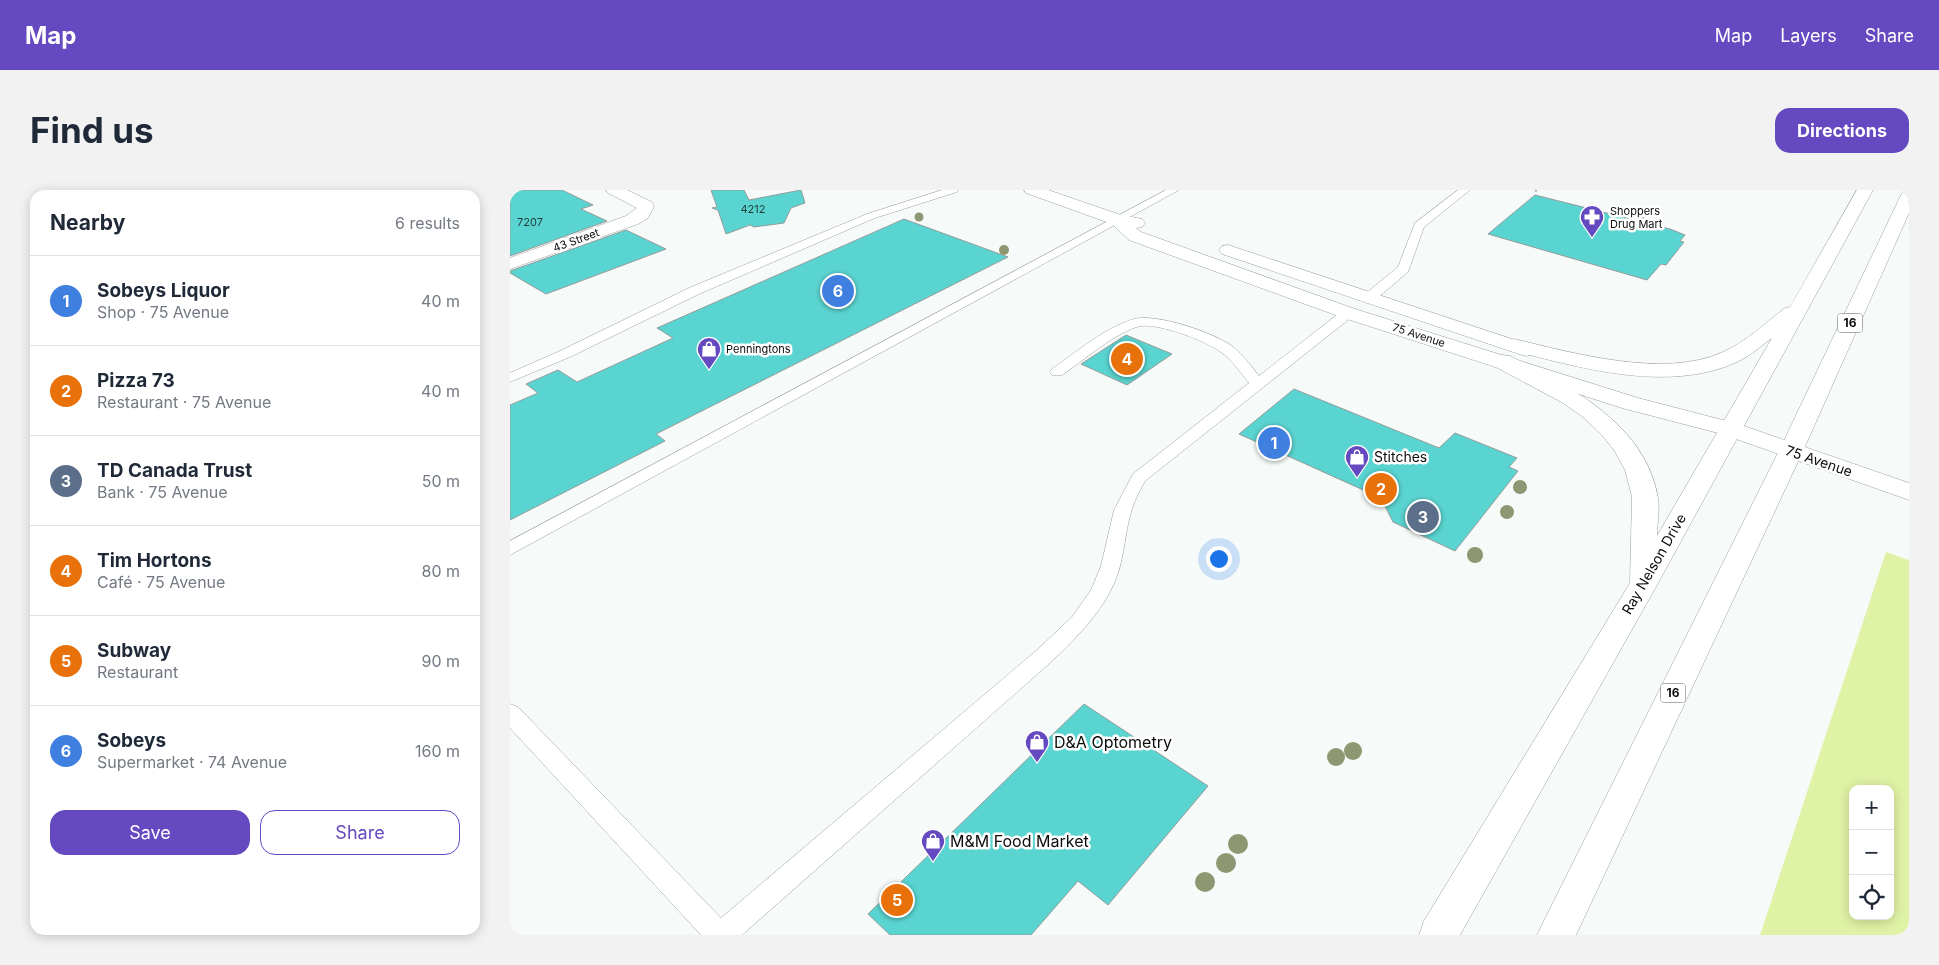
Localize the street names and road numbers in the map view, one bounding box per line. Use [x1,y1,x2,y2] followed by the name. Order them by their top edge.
[551,225,601,255] street label: 43 Street
[1838,314,1862,332] road number: 16
[1391,320,1447,350] street label: 75 Avenue
[1784,441,1855,480] street label: 75 Avenue
[1618,510,1689,617] street label: Ray Nelson Drive
[1660,683,1686,702] road number: 16

